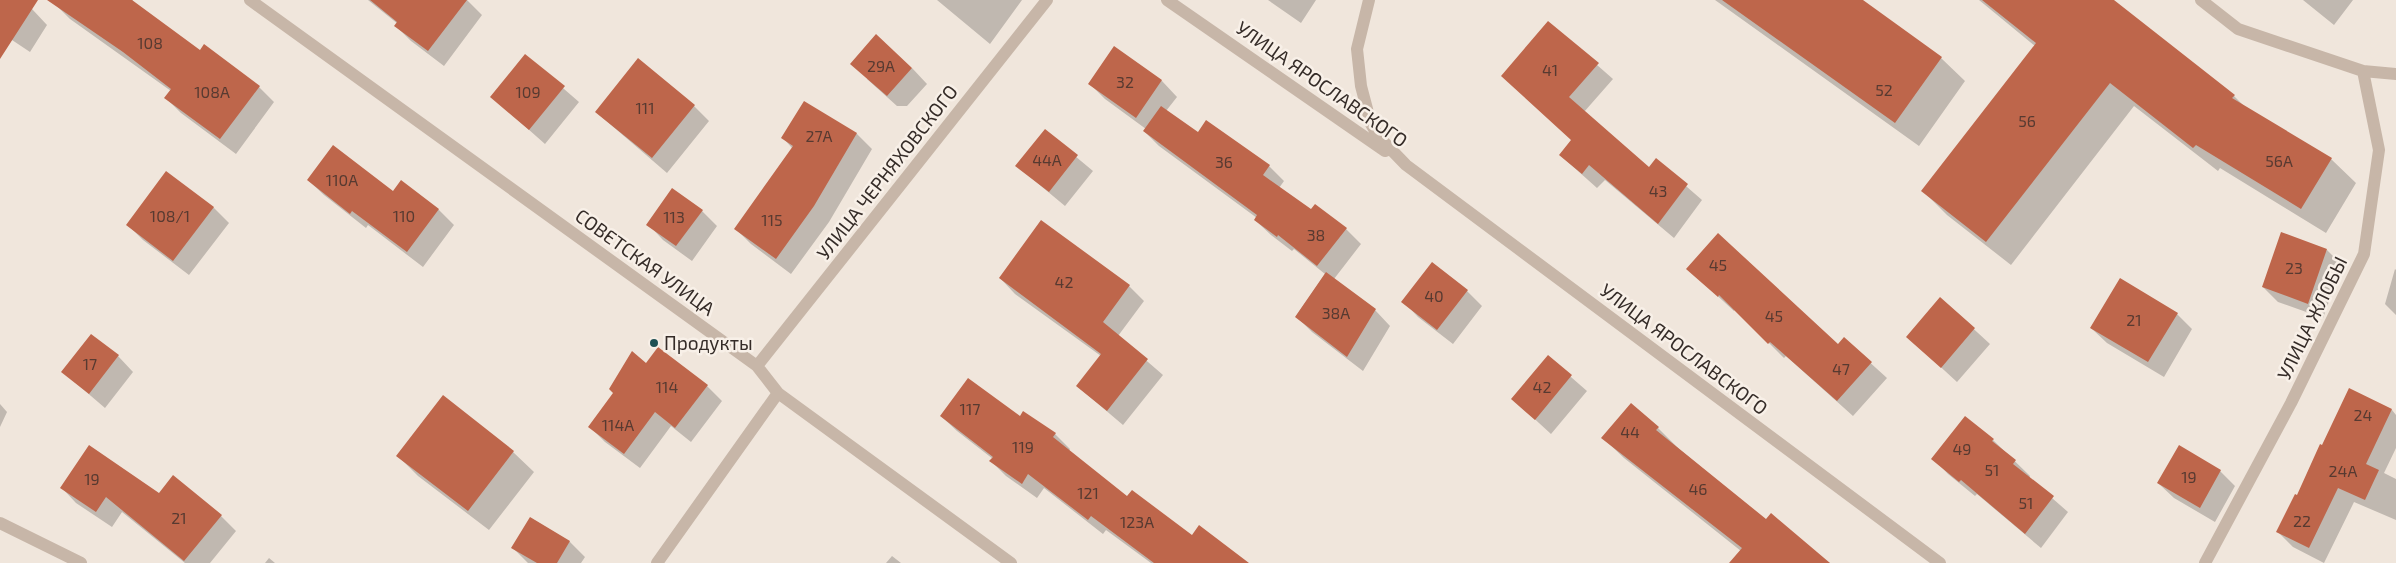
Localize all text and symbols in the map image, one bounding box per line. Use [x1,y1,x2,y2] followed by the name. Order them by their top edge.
[1232,16,1412,151] street label: УЛИЦА ЯРОСЛАВСКОГО
[137,33,163,52] house number: 108
[867,56,895,75] house number: 29А
[1542,60,1558,79] house number: 41
[1116,72,1134,91] house number: 32
[811,80,962,264] street label: УЛИЦА ЧЕРНЯХОВСКОГО
[1875,80,1893,99] house number: 52
[194,82,230,101] house number: 108А
[515,82,541,101] house number: 109
[635,98,655,117] house number: 111
[2018,111,2036,130] house number: 56
[805,126,833,145] house number: 27А
[1032,150,1062,169] house number: 44А
[2265,151,2293,170] house number: 56А
[1215,152,1233,171] house number: 36
[326,170,358,189] house number: 110А
[1649,181,1667,200] house number: 43
[571,203,720,320] street label: СОВЕТСКАЯ УЛИЦА
[150,206,190,225] house number: 108/1
[393,206,415,225] house number: 110
[663,207,685,226] house number: 113
[761,210,783,229] house number: 115
[1307,225,1325,244] house number: 38
[2272,252,2351,383] street label: УЛИЦА ЖЛОБЫ
[1709,255,1727,274] house number: 45
[2285,258,2303,277] house number: 23
[1055,272,1073,291] house number: 42
[1596,278,1773,419] street label: УЛИЦА ЯРОСЛАВСКОГО
[1424,286,1444,305] house number: 40
[1322,303,1350,322] house number: 38А
[1765,306,1783,325] house number: 45
[2126,310,2142,329] house number: 21
[664,331,753,355] place label: Продукты
[648,337,660,349] marker: Продукты
[83,354,97,373] house number: 17
[1832,359,1850,378] house number: 47
[656,377,678,396] house number: 114
[1533,377,1551,396] house number: 42
[960,399,980,418] house number: 117
[2354,405,2373,424] house number: 24
[602,415,634,434] house number: 114А
[1620,422,1640,441] house number: 44
[1012,437,1034,456] house number: 119
[1953,439,1972,458] house number: 49
[1985,460,1999,479] house number: 51
[2329,461,2357,480] house number: 24А
[2181,467,2197,486] house number: 19
[84,469,100,488] house number: 19
[1689,479,1708,498] house number: 46
[1077,483,1099,502] house number: 121
[2019,493,2033,512] house number: 51
[171,508,187,527] house number: 21
[2293,511,2311,530] house number: 22
[1120,512,1154,531] house number: 123А

